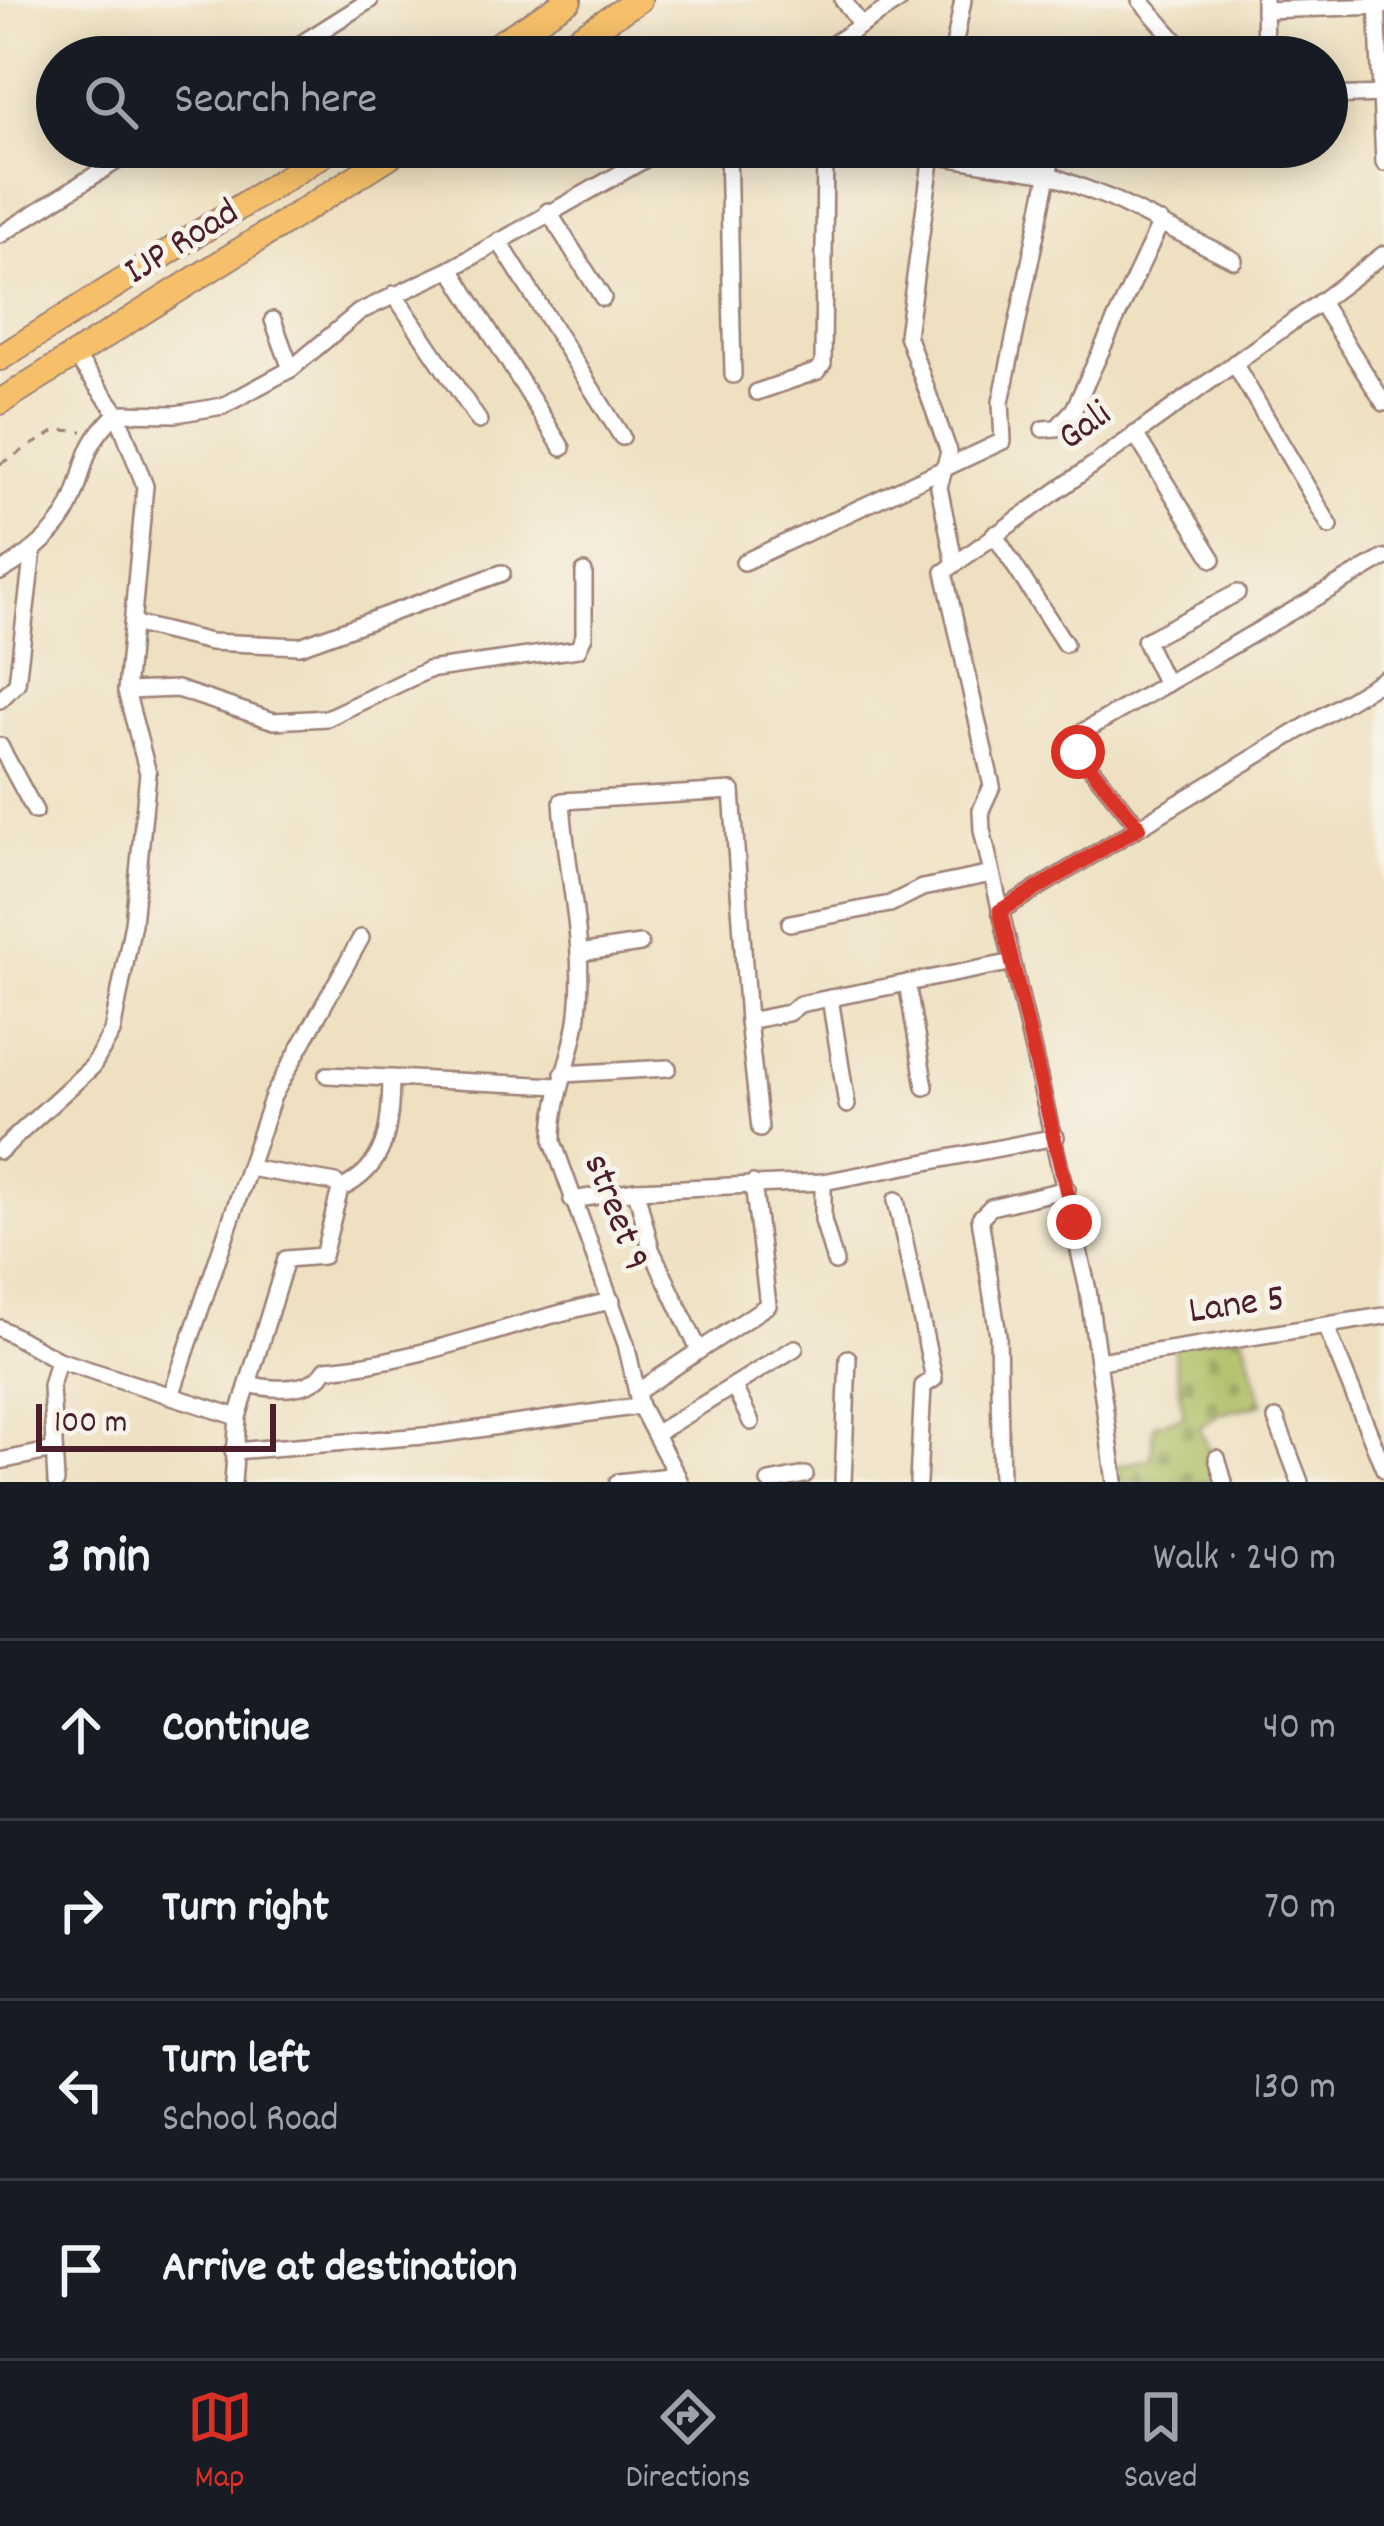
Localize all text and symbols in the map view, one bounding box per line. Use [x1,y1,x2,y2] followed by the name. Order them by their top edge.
[36,36,1348,168] search box
[78,69,144,135] icon: search
[174,70,377,134] text: Search here
[115,187,251,301] street label: IJP Road
[1048,390,1124,466] street label: Gali
[1051,725,1105,779] route start
[567,1147,661,1279] street label: street 9
[1047,1195,1101,1249] route end
[1185,1273,1289,1341] street label: Lane 5
[36,1398,276,1451] scale bar
[54,1401,127,1448] text: 100 m
[48,1524,150,1596] text: 3 min
[1153,1533,1336,1588] text: Walk · 240 m
[48,1697,114,1763] icon: ahead
[162,1698,310,1762] text: Continue
[1263,1702,1336,1757] text: 40 m
[48,1877,114,1943] icon: right
[162,1878,329,1942] text: Turn right
[1264,1882,1336,1937] text: 70 m
[162,2030,310,2094] text: Turn left
[48,2057,114,2123] icon: left
[1253,2062,1336,2117] text: 130 m
[162,2094,339,2149] text: School Road
[48,2237,114,2303] icon: arrive
[162,2238,517,2302] text: Arrive at destination
[187,2384,253,2503] tab: Map
[626,2384,751,2503] tab: Directions
[1124,2384,1197,2503] tab: Saved

